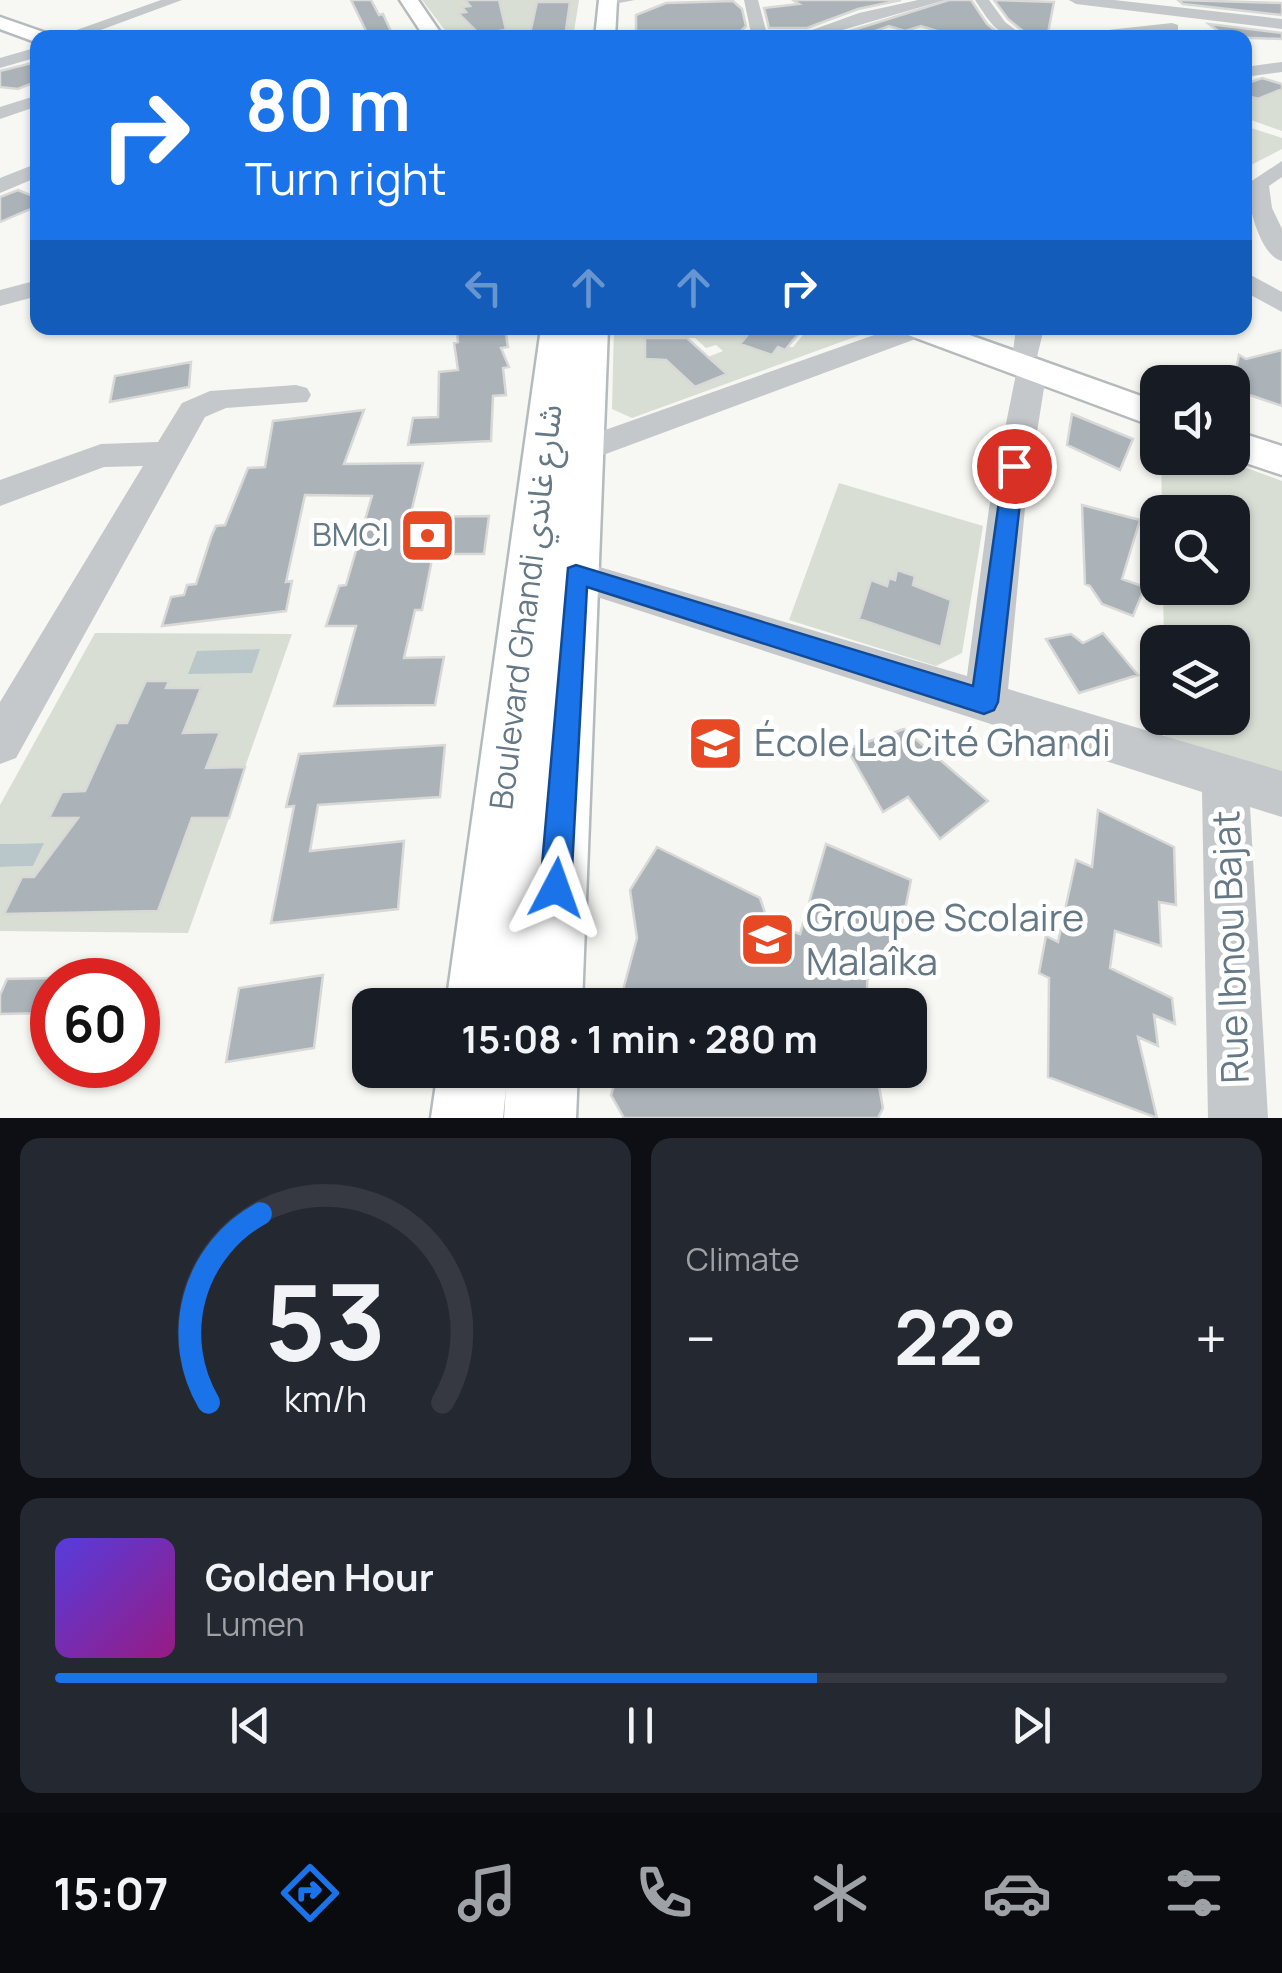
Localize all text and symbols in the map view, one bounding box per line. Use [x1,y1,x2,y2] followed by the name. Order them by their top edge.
[245,56,411,152] text: 80 m
[80,70,210,200] icon: right
[245,147,446,209] text: Turn right
[456,260,511,315] icon: left
[561,260,616,315] icon: ahead
[666,260,721,315] icon: ahead
[771,260,826,315] icon: right
[1140,365,1250,735] map controls
[1140,365,1250,475] button: sound
[478,402,575,812] street label: Boulevard Ghandi شارع غاندي
[972,424,1057,509] pin
[987,439,1042,494] icon: arrive
[1140,495,1250,605] button: search
[398,505,458,565] bank icon: BMCI
[312,512,389,556] place label: BMCI
[1140,625,1250,735] button: layers
[685,713,745,773] school or university icon: École La Cité Ghandi
[754,715,1111,767] place label: École La Cité Ghandi
[1198,810,1260,1084] street label: Rue Ibnou Bajat
[504,836,608,940] position arrow
[806,890,1084,986] place label: Groupe Scolaire Malaîka
[737,910,797,970] school or university icon: Groupe Scolaire Malaîka
[30,958,160,1088] speed limit sign: 60
[461,1012,818,1064] text: 15:08 · 1 min · 280 m
[686,1237,800,1281] text: Climate
[265,1249,386,1391] text: 53
[894,1285,1017,1388] text: 22°
[686,1300,716,1376] text: −
[1195,1300,1227,1376] text: +
[284,1374,367,1423] text: km/h
[205,1550,434,1602] text: Golden Hour
[205,1602,305,1646] text: Lumen
[223,1698,278,1753] icon: previous
[613,1698,668,1753] icon: pause
[1004,1698,1059,1753] icon: next
[275,1858,345,1928] icon: directions
[452,1858,522,1928] icon: music
[629,1858,699,1928] icon: phone
[805,1858,875,1928] icon: climate
[982,1858,1052,1928] icon: car
[1159,1858,1229,1928] icon: filters
[53,1862,168,1924] text: 15:07

